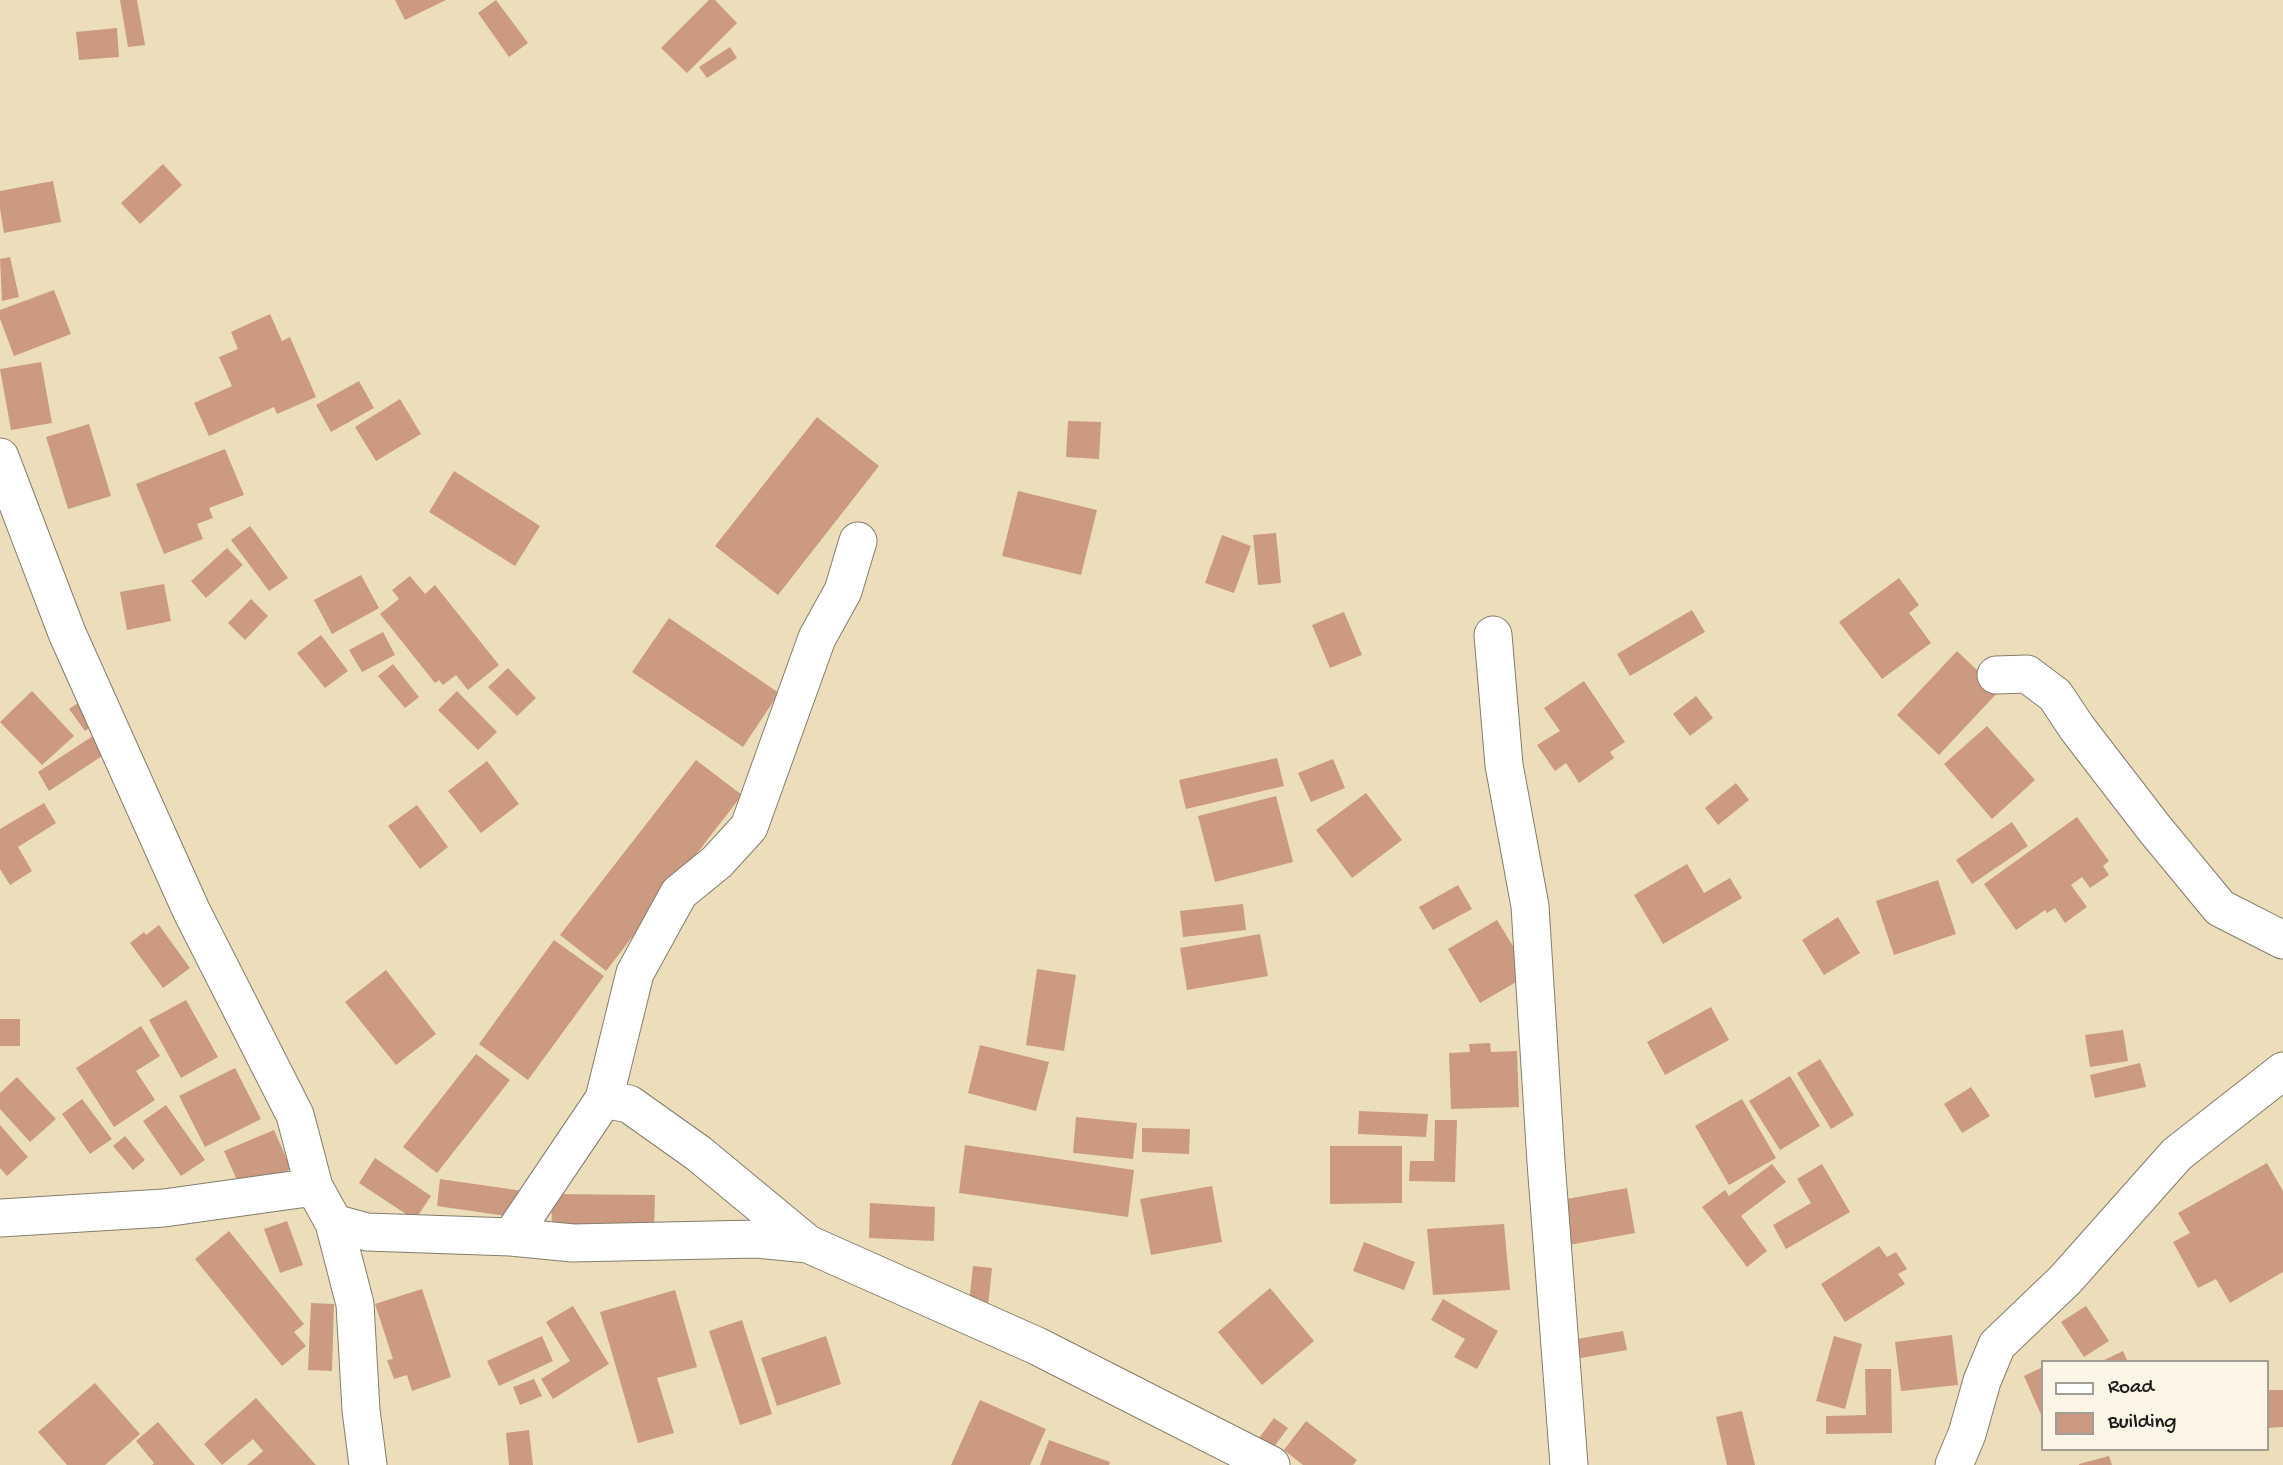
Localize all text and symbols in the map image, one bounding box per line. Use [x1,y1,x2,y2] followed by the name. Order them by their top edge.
[2042,1360,2269,1451] legend
[2108,1376,2154,1401] text: Road
[2108,1411,2177,1436] text: Building

